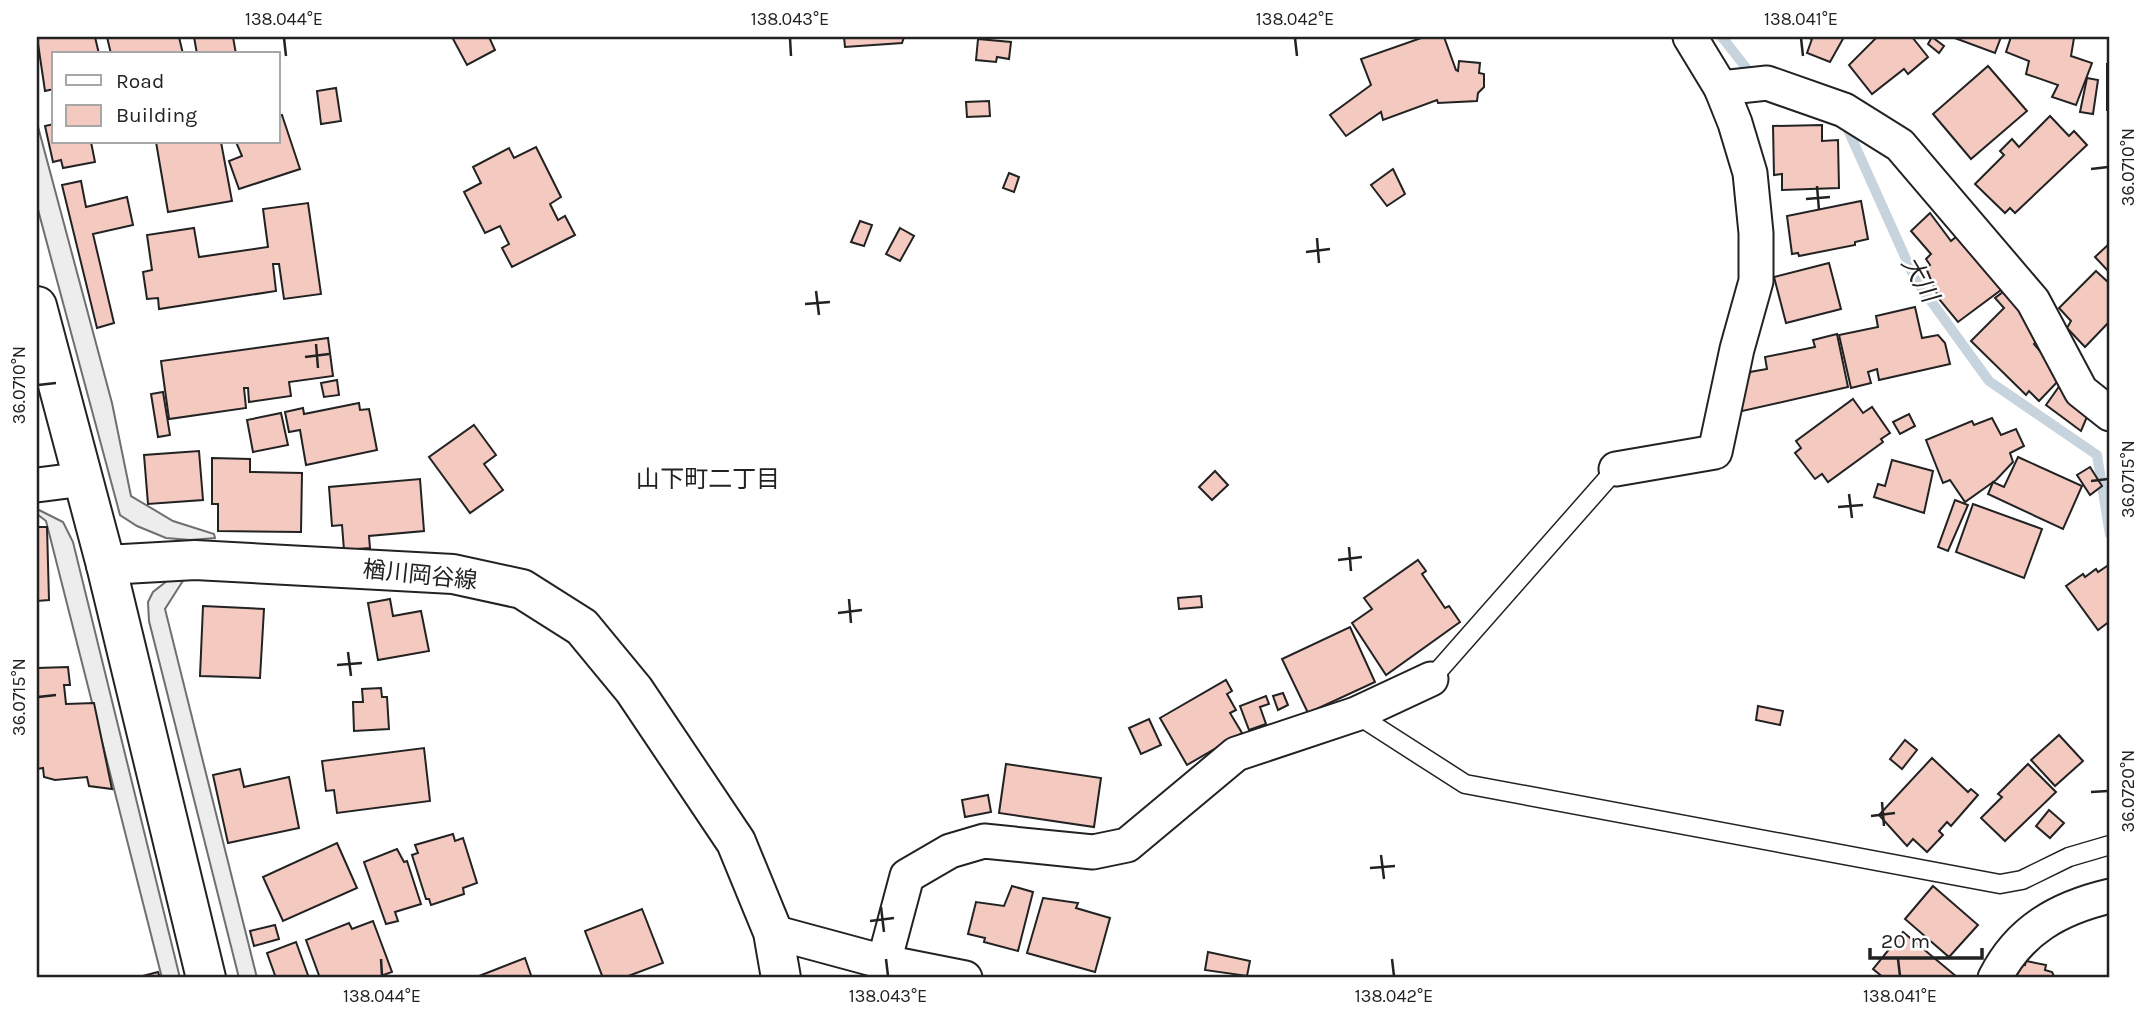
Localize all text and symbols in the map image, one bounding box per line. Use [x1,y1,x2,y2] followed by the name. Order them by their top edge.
[245,8,323,30] text: 138.044°E
[751,8,829,30] text: 138.043°E
[1256,8,1334,30] text: 138.042°E
[1764,8,1838,30] text: 138.041°E
[52,52,280,144] legend
[116,69,164,93] text: Road
[116,103,197,127] text: Building
[2117,128,2139,206] text: 36.0710°N
[1896,251,1946,309] water label: 大川
[8,346,30,424] text: 36.0710°N
[2117,440,2139,518] text: 36.0715°N
[636,465,780,493] district label: 山下町二丁目
[361,556,479,594] street label: 楢川岡谷線
[8,658,30,736] text: 36.0715°N
[2117,750,2139,832] text: 36.0720°N
[1870,917,1982,961] scale bar
[1881,929,1930,953] text: 20 m
[343,985,421,1007] text: 138.044°E
[849,985,927,1007] text: 138.043°E
[1355,985,1433,1007] text: 138.042°E
[1863,985,1937,1007] text: 138.041°E

